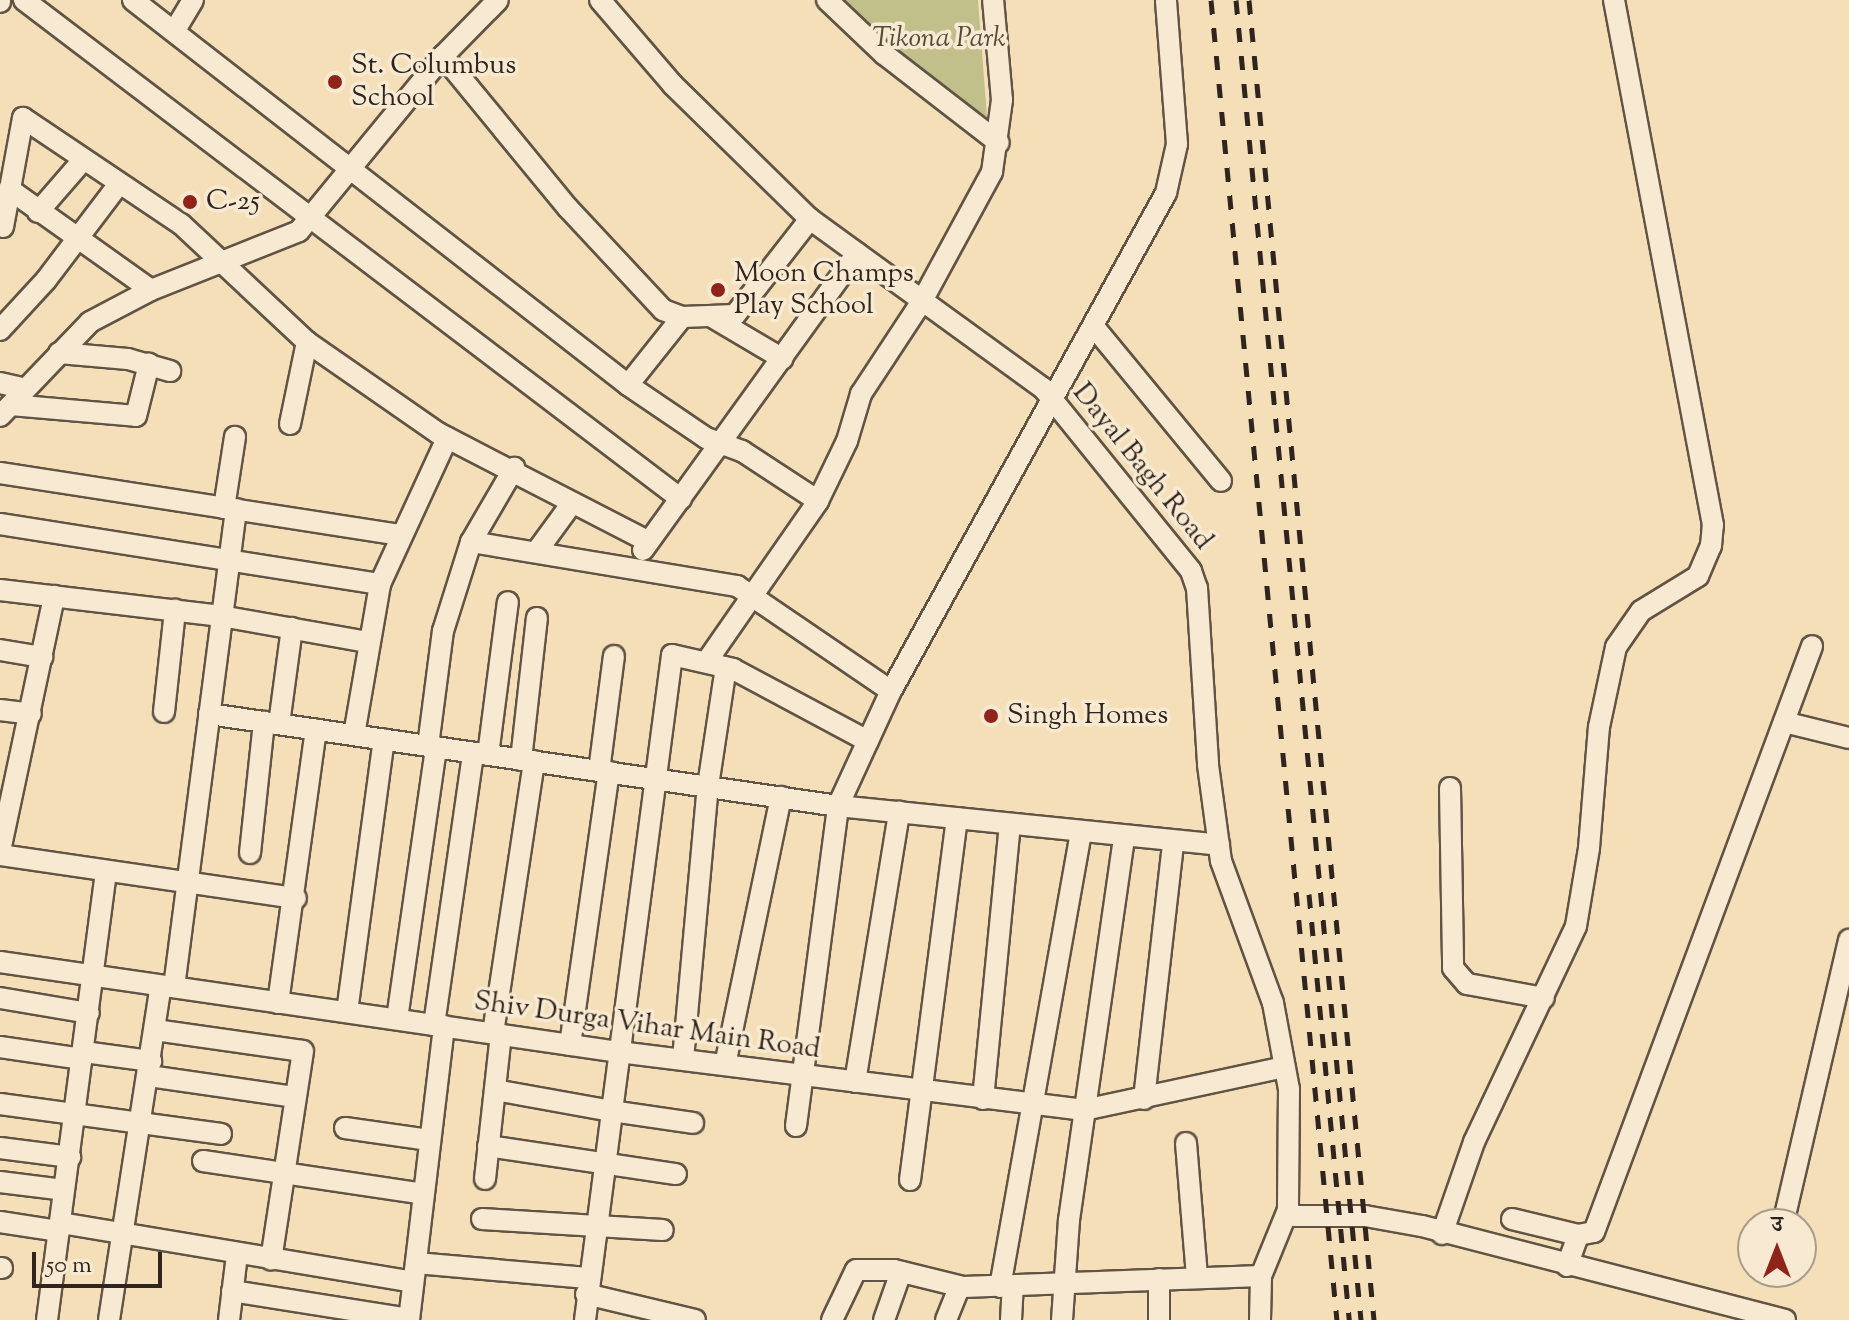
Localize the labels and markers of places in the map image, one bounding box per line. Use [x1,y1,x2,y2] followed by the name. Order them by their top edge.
[351,49,516,115] place label: St. Columbus School
[326,73,344,91] marker: St. Columbus School
[206,185,260,219] place label: C-25
[181,193,199,211] marker: C-25
[734,257,914,323] place label: Moon Champs Play School
[709,281,727,299] marker: Moon Champs Play School
[1007,699,1168,733] place label: Singh Homes
[982,707,1000,725] marker: Singh Homes

